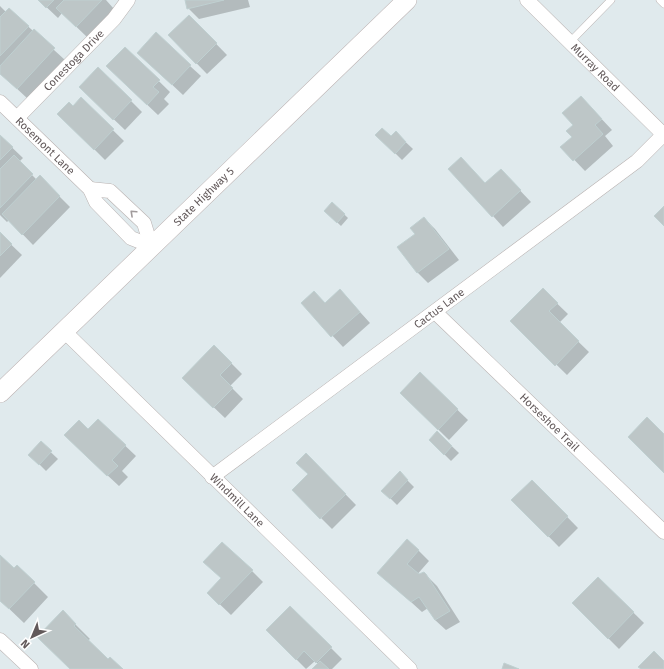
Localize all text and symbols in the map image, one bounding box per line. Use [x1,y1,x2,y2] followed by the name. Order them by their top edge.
[41,27,107,94] street label: Conestoga Drive
[568,41,622,94] street label: Murray Road
[13,115,77,178] street label: Rosemont Lane
[171,164,237,229] street label: State Highway 5
[130,210,138,218] one-way arrow
[412,286,467,332] street label: Cactus Lane
[517,391,582,454] street label: Horseshoe Trail
[207,471,267,530] street label: Windmill Lane
[12,617,52,657] north arrow
[18,637,33,651] text: N

